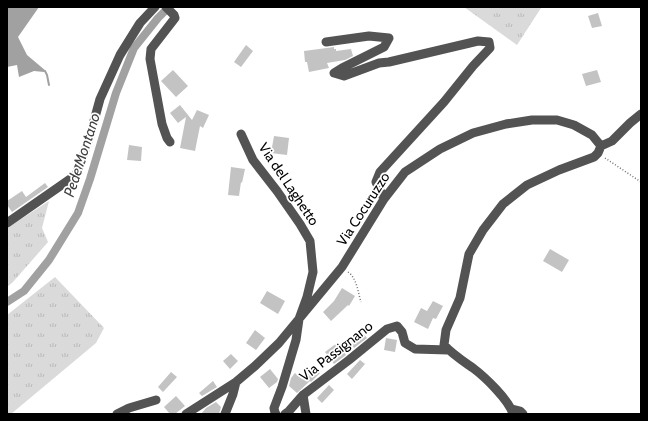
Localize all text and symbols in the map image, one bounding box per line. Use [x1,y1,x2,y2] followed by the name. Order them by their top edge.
[60,111,104,199] water label: Pede Montano
[255,139,323,229] street label: Via del Laghetto
[332,168,394,249] street label: Via Cocuruzzo
[296,317,376,385] street label: Via Passignano

